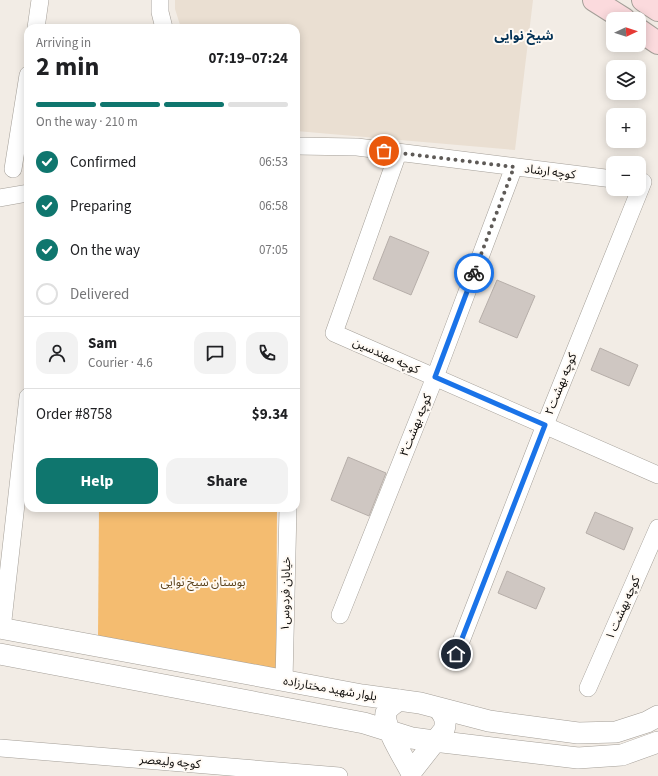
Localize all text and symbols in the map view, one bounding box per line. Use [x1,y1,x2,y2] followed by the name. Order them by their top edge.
[606,12,646,52] north arrow
[606,12,646,196] map controls
[494,27,554,45] district label: شیخ نوایی
[36,34,91,52] text: Arriving in
[36,48,99,85] text: 2 min
[208,48,288,69] text: 07:19–07:24
[606,60,646,100] button: layers
[606,108,646,148] button: +
[36,113,138,131] text: On the way · 210 m
[367,134,401,168] pin
[373,140,395,162] icon: bag
[36,151,58,173] icon: check
[70,152,136,173] text: Confirmed
[259,153,288,171] text: 06:53
[606,156,646,196] button: −
[523,160,578,184] street label: کوچه ارشاد
[36,195,58,217] icon: check
[70,196,131,217] text: Preparing
[259,197,288,215] text: 06:58
[36,239,58,261] icon: check
[70,240,140,261] text: On the way
[259,241,288,259] text: 07:05
[454,253,494,293] courier
[463,262,485,284] icon: bike
[70,284,129,305] text: Delivered
[36,332,78,374] button: person
[194,332,236,374] button: chat
[246,332,288,374] button: phone
[88,333,117,354] text: Sam
[350,334,423,379] street label: کوچه مهندسین
[541,350,582,418] street label: کوچه بهشت۲
[88,354,153,372] text: Courier · 4.6
[396,391,437,459] street label: کوچه بهشت۳
[36,404,112,425] text: Order #8758
[252,404,288,425] text: $9.34
[36,458,158,504] button: Help
[166,458,288,504] button: Share
[277,557,295,631] street label: خیابان فردوس۱
[601,573,645,642] street label: کوچه بهشت ۱
[160,574,246,591] park label: بوستان شیخ نوایی
[439,637,473,671] pin
[445,643,467,665] icon: home
[282,672,378,706] street label: بلوار شهید مختارزاده
[138,751,202,773] street label: کوچه ولیعصر

